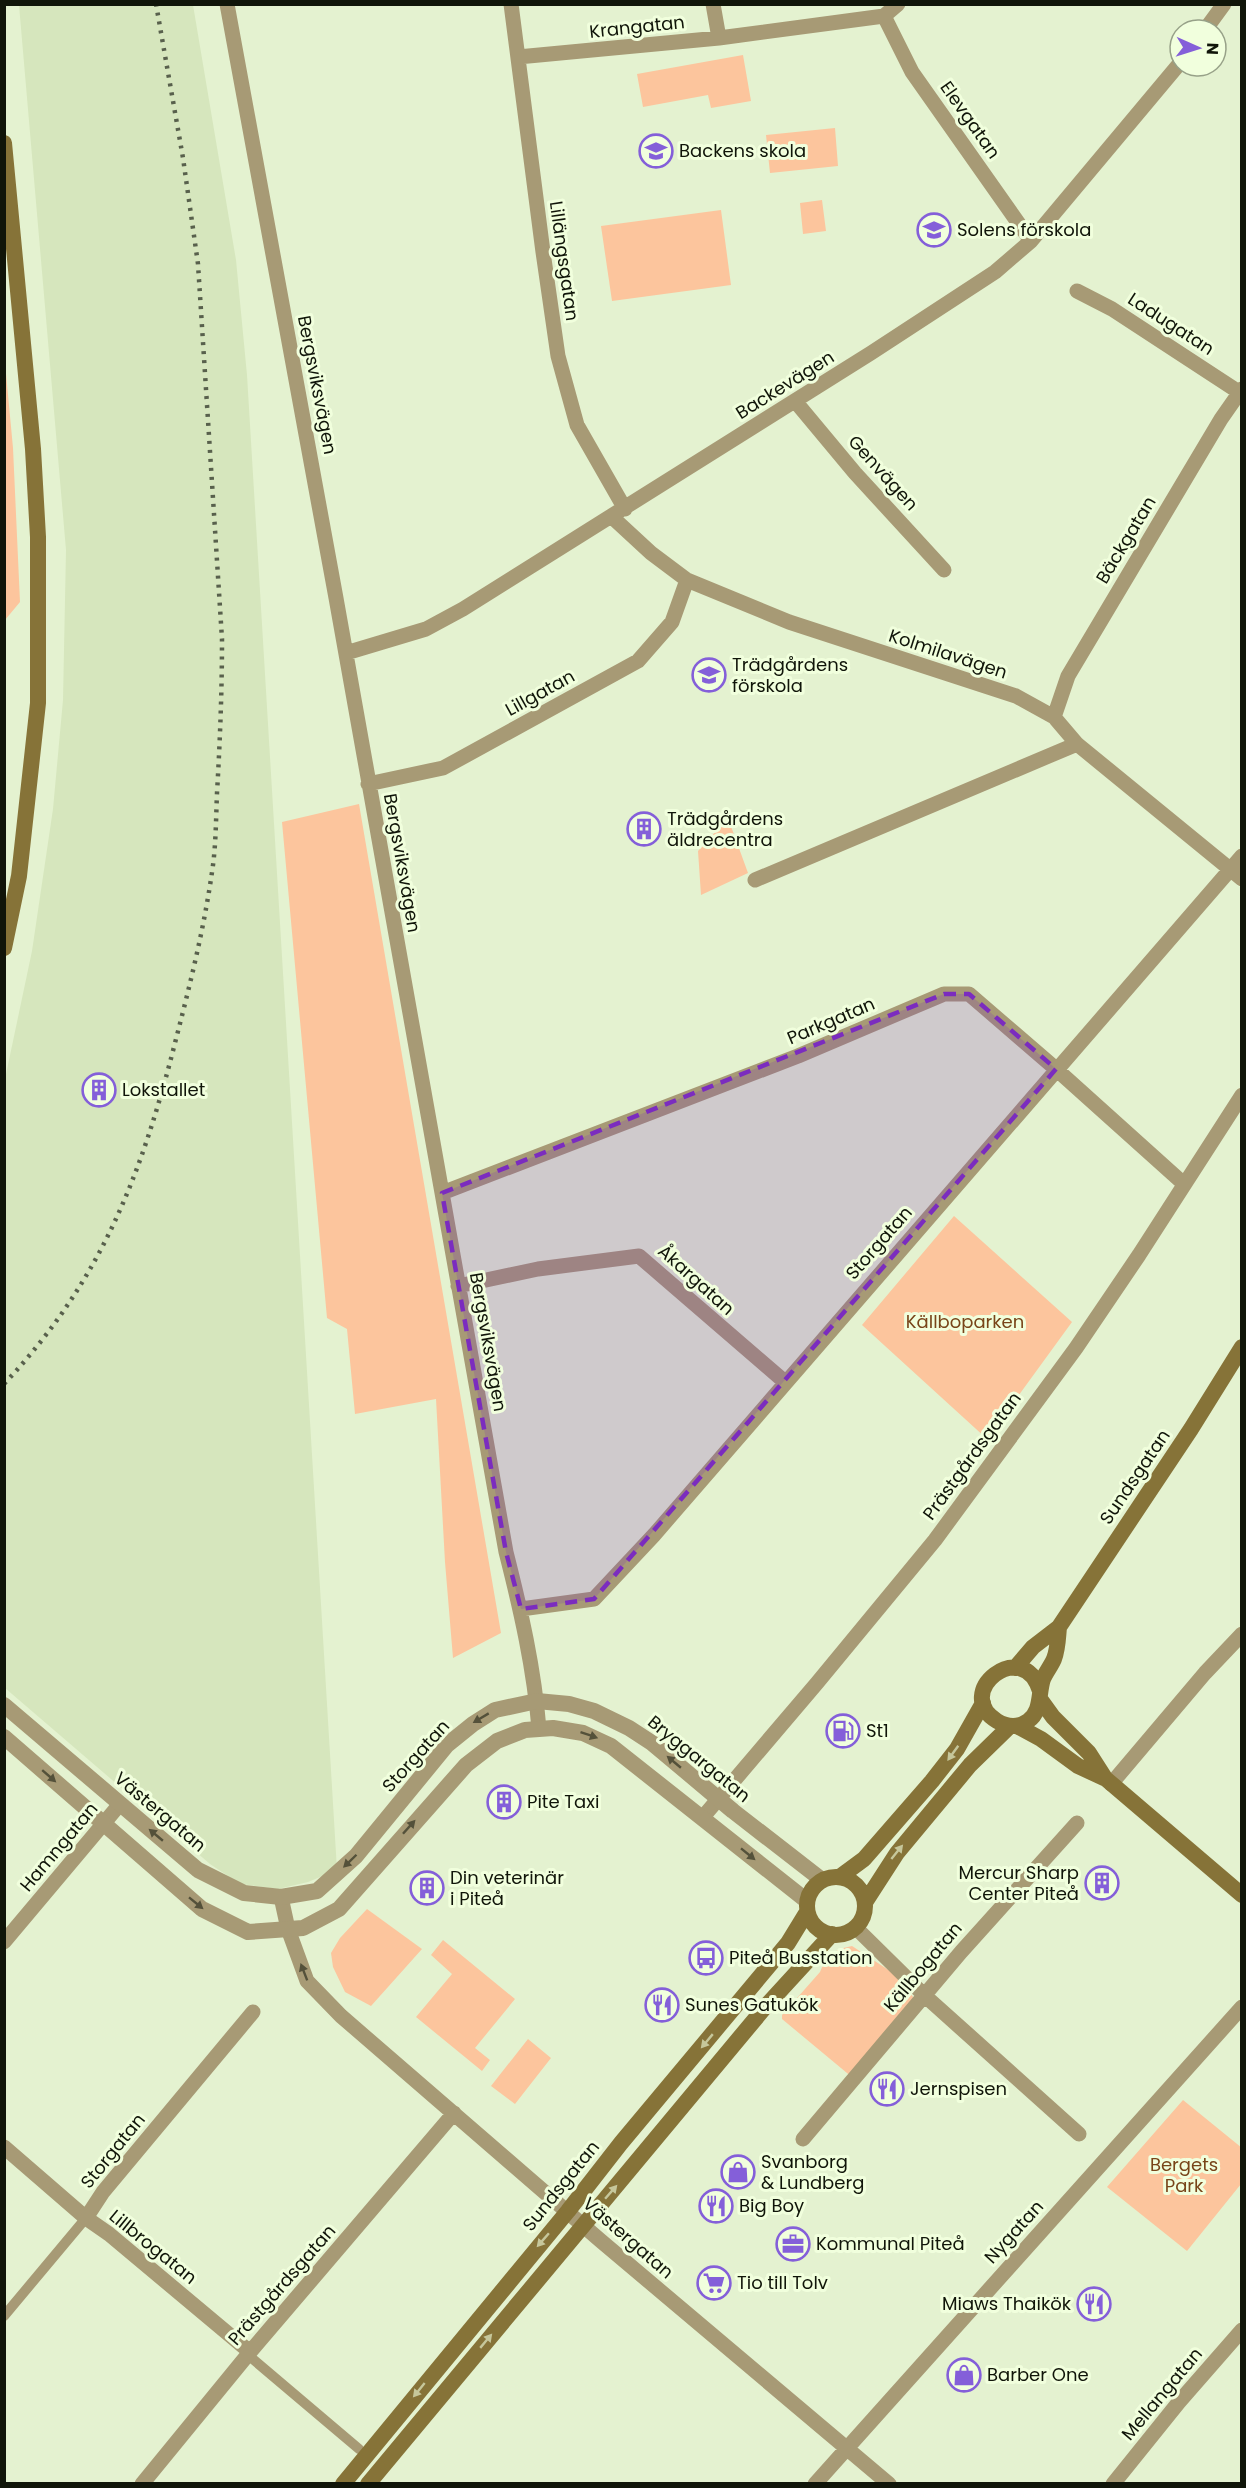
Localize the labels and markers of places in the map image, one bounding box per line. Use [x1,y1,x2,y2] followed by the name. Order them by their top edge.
[638,133,674,169] school or university icon: Backens skola
[679,138,806,163] place label: Backens skola
[916,212,952,248] school or university icon: Solens förskola
[957,217,1091,242] place label: Solens förskola
[732,652,848,698] place label: Trädgårdens förskola
[691,657,727,693] school or university icon: Trädgårdens förskola
[667,806,783,852] place label: Trädgårdens äldrecentra
[626,811,662,847] building icon: Trädgårdens äldrecentra
[81,1072,117,1108] building icon: Lokstallet
[122,1077,205,1102] place label: Lokstallet
[825,1713,861,1749] fuel station icon: St1
[866,1718,889,1743] place label: St1
[486,1784,522,1820] building icon: Pite Taxi
[527,1789,599,1814] place label: Pite Taxi
[959,1860,1079,1906] place label: Mercur Sharp Center Piteå
[450,1865,564,1911] place label: Din veterinär i Piteå
[1084,1865,1120,1901] building icon: Mercur Sharp Center Piteå
[409,1870,445,1906] building icon: Din veterinär i Piteå
[688,1940,724,1976] bus stop icon: Piteå Busstation
[729,1945,873,1970] place label: Piteå Busstation
[644,1987,680,2023] restaurant icon: Sunes Gatukök
[685,1992,819,2017] place label: Sunes Gatukök
[869,2071,905,2107] restaurant icon: Jernspisen
[910,2076,1007,2101] place label: Jernspisen
[761,2149,864,2195] place label: Svanborg & Lundberg
[720,2154,756,2190] shop icon: Svanborg & Lundberg
[698,2188,734,2224] restaurant icon: Big Boy
[739,2193,804,2218] place label: Big Boy
[775,2226,811,2262] office icon: Kommunal Piteå
[816,2231,965,2256] place label: Kommunal Piteå
[696,2265,732,2301] supermarket icon: Tio till Tolv
[737,2270,828,2295] place label: Tio till Tolv
[1076,2286,1112,2322] restaurant icon: Miaws Thaikök
[942,2291,1072,2316] place label: Miaws Thaikök
[946,2357,982,2393] shop icon: Barber One
[987,2362,1089,2387] place label: Barber One

